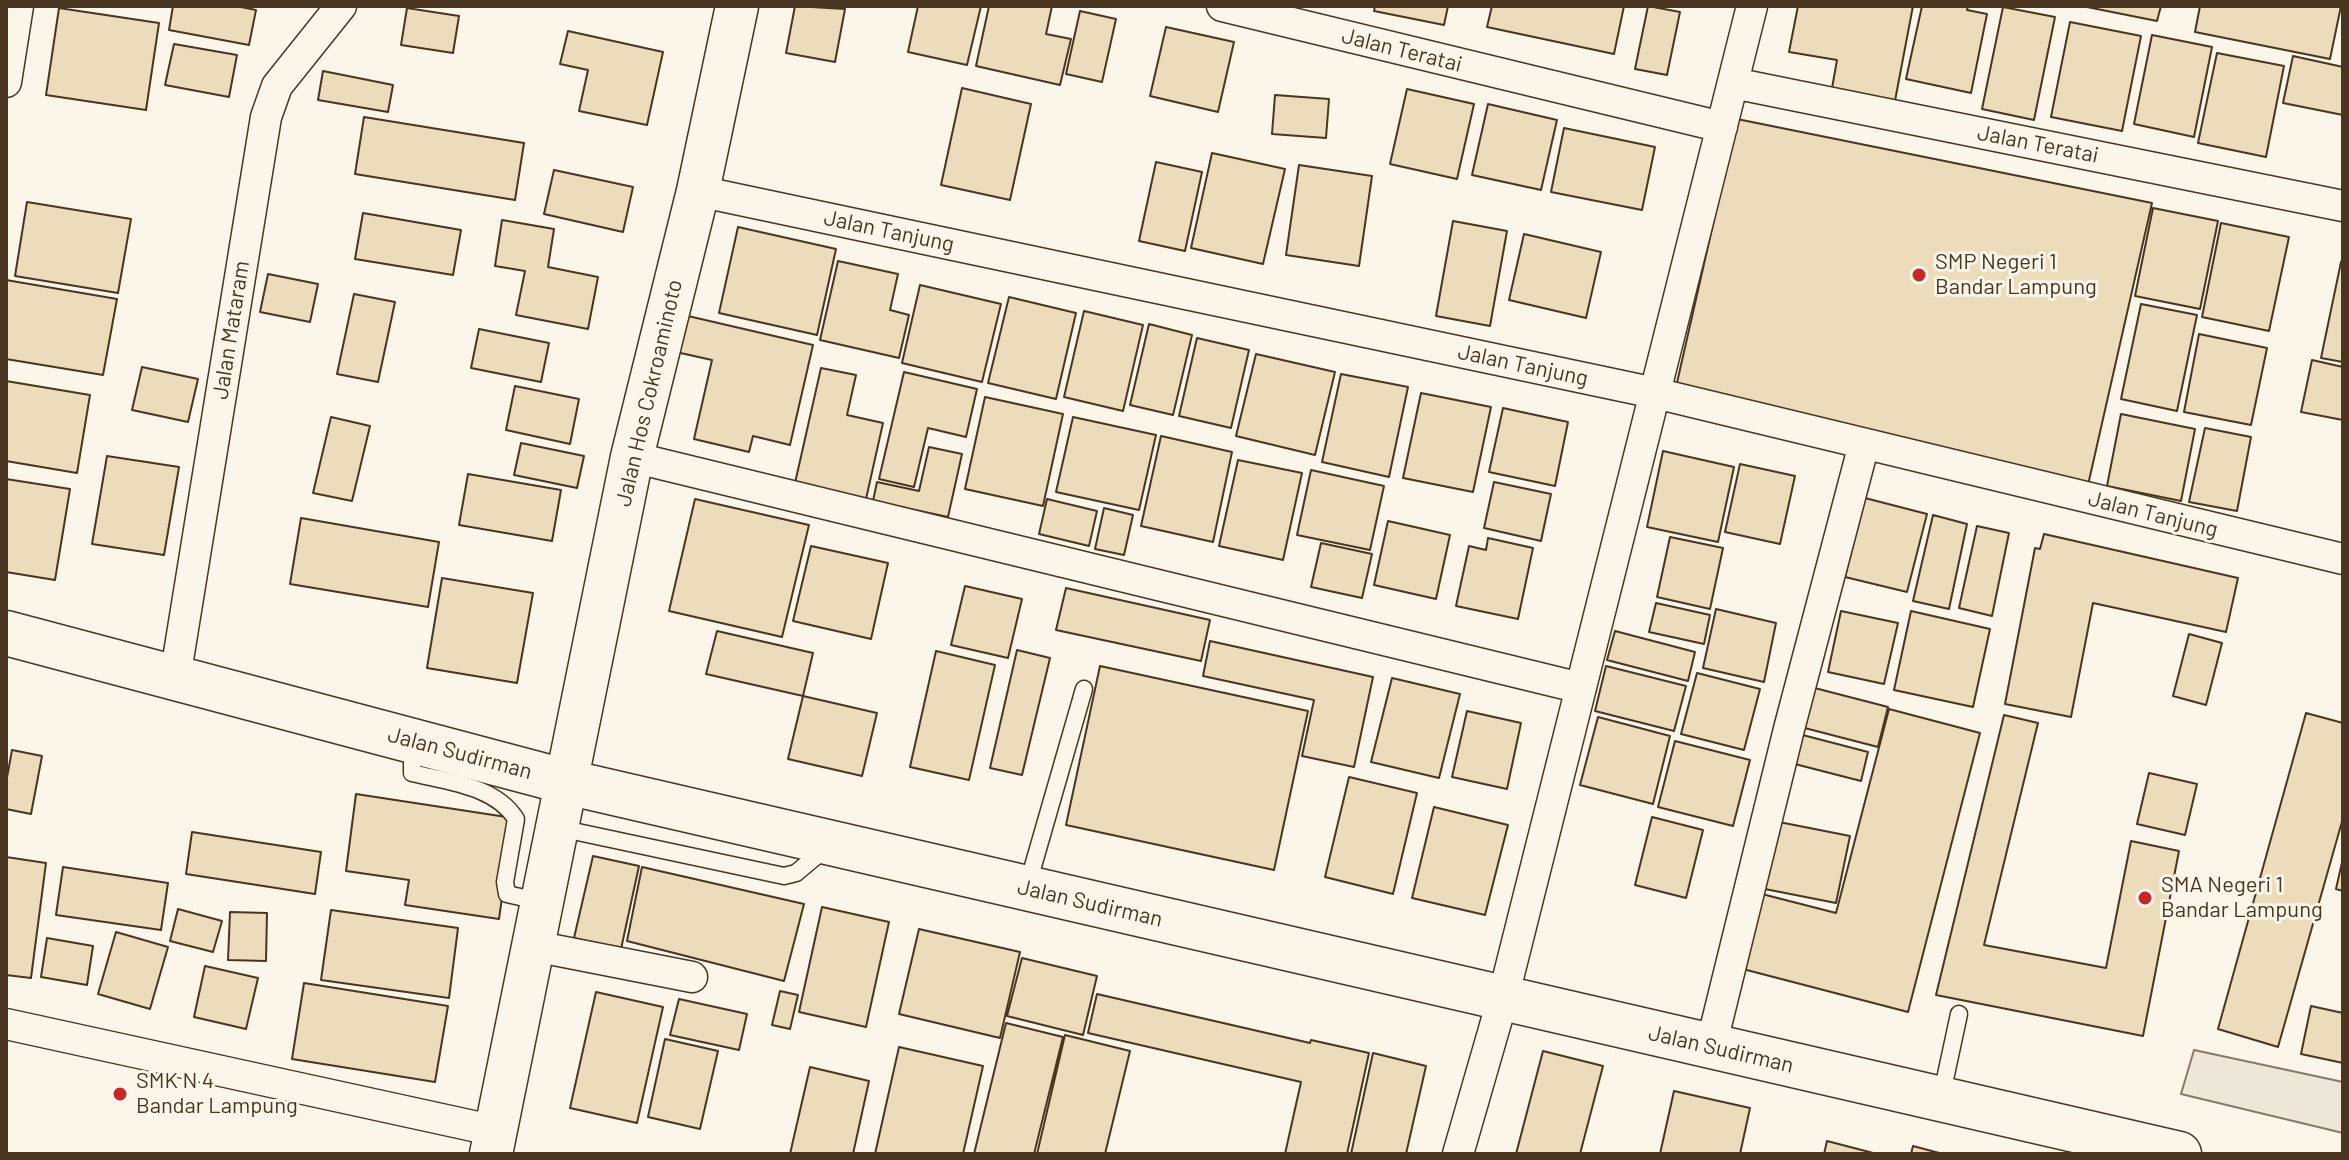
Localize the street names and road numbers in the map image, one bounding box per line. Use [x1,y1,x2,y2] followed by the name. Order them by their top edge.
[1339,22,1465,78] street label: Jalan Teratai
[1975,119,2101,169] street label: Jalan Teratai
[821,204,957,258] street label: Jalan Tanjung
[207,259,255,401] street label: Jalan Mataram
[610,277,688,509] street label: Jalan Hos Cokroaminoto
[1455,338,1591,392] street label: Jalan Tanjung
[2085,485,2221,543] street label: Jalan Tanjung
[385,721,535,785] street label: Jalan Sudirman
[1015,873,1165,933] street label: Jalan Sudirman
[1646,1019,1796,1079] street label: Jalan Sudirman

